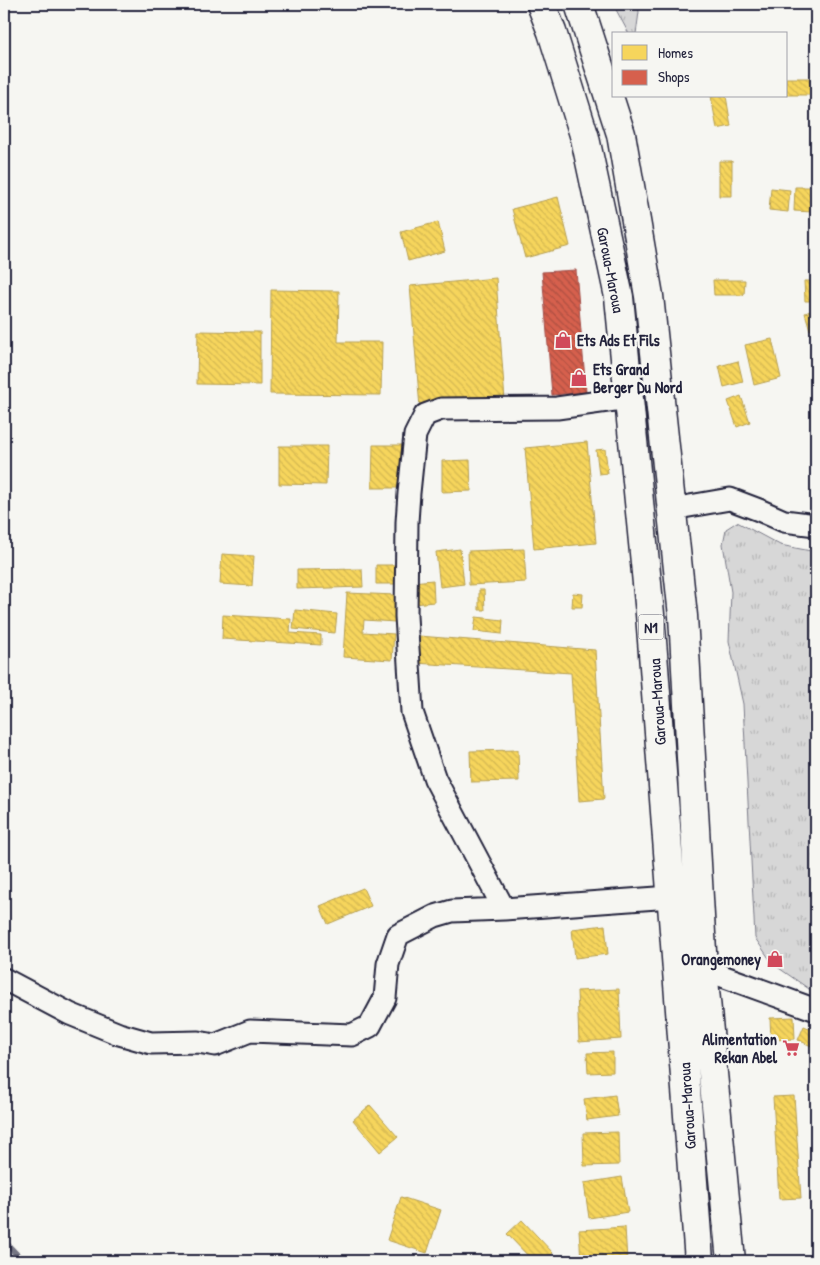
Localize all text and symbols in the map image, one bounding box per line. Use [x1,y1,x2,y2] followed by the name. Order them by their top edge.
[612,32,788,98] legend
[658,42,693,63] text: Homes
[658,66,690,87] text: Shops
[592,225,630,315] street label: Garoua-Maroua
[577,329,660,351] place label: Ets Ads Et Fils
[553,330,573,350] shop icon: Ets Ads Et Fils
[593,358,683,399] place label: Ets Grand Berger Du Nord
[569,368,589,388] shop icon: Ets Grand Berger Du Nord
[638,614,664,640] road number: N1
[643,658,671,746] street label: Garoua-Maroua
[681,948,761,971] place label: Orangemoney
[765,949,785,969] shop icon: Orangemoney
[702,1028,778,1068] place label: Alimentation Rekan Abel
[781,1038,801,1058] supermarket icon: Alimentation Rekan Abel
[673,1062,701,1150] street label: Garoua-Maroua

